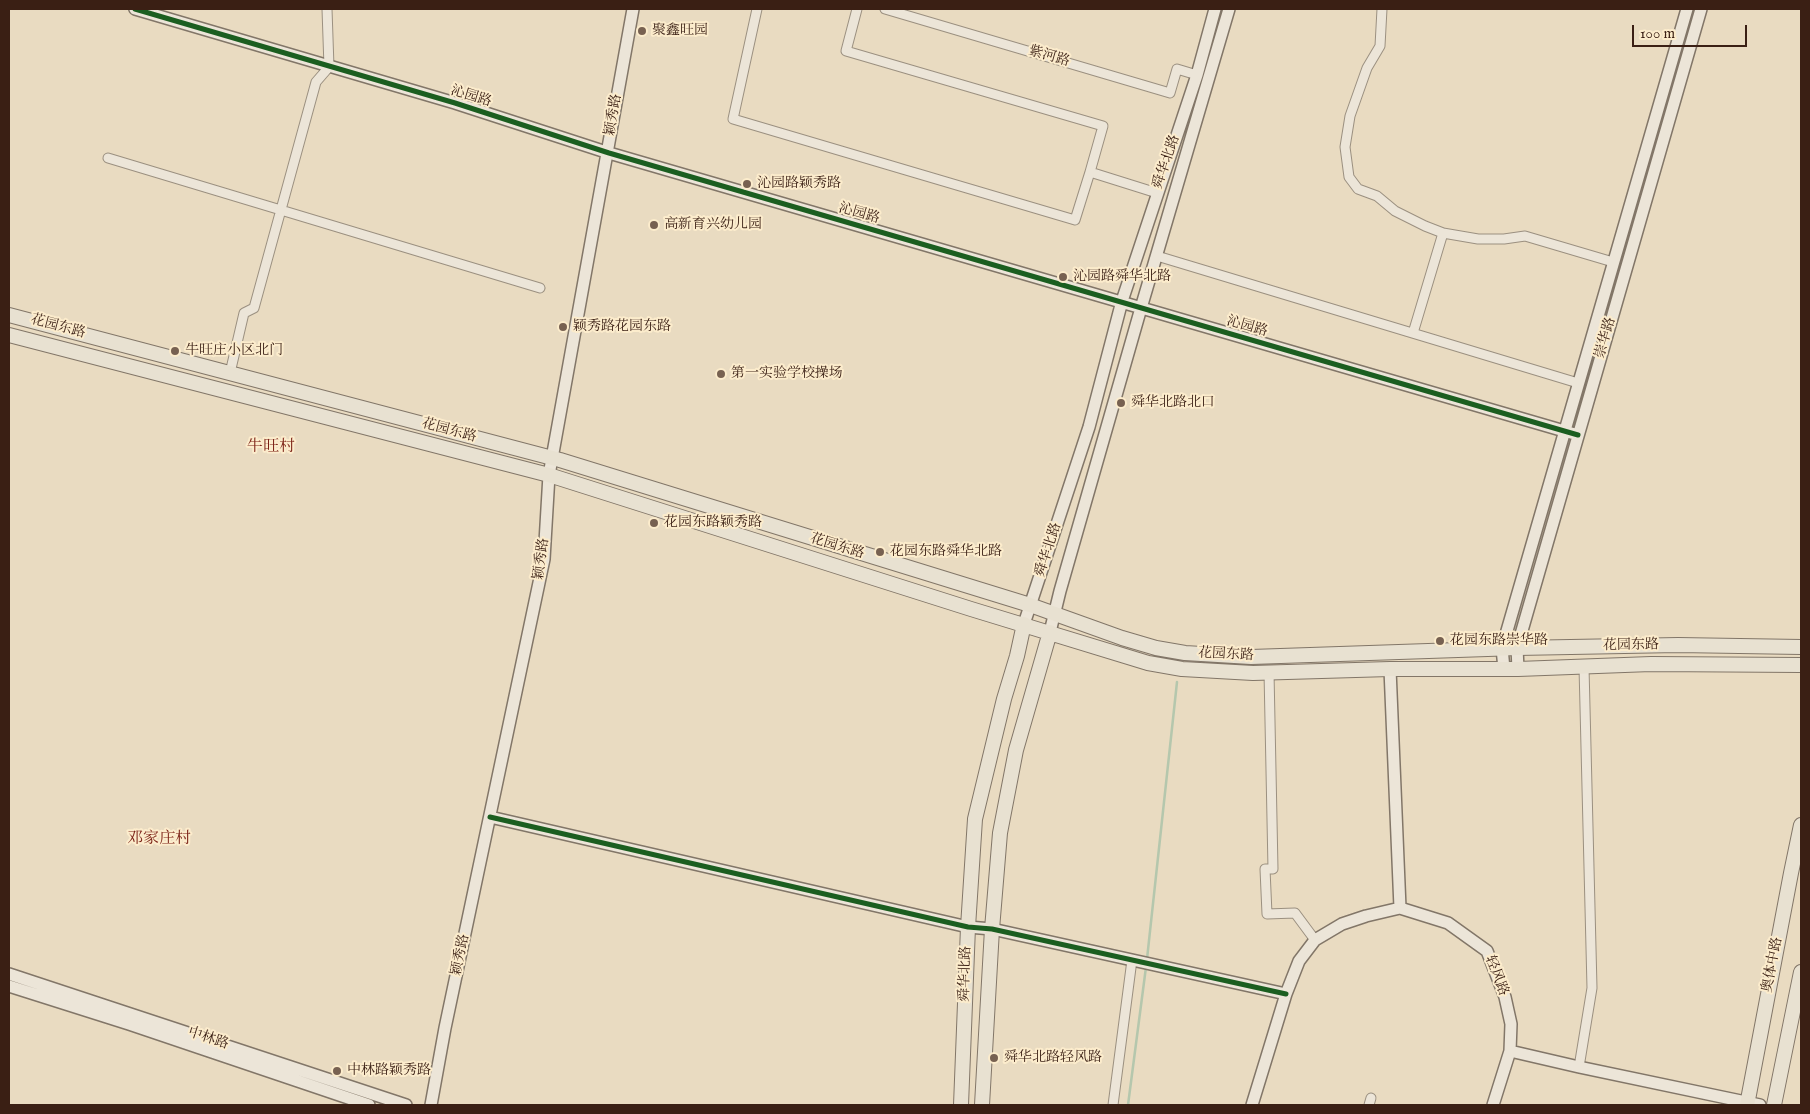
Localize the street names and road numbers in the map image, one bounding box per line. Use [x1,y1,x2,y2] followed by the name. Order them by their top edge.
[1026,43,1072,71] street label: 紫河路
[448,83,494,111] street label: 沁园路
[602,93,626,137] street label: 颖秀路
[1150,133,1184,191] street label: 舜华北路
[836,200,882,228] street label: 沁园路
[29,312,87,342] street label: 花园东路
[1224,313,1270,341] street label: 沁园路
[1592,315,1620,361] street label: 崇华路
[420,416,478,446] street label: 花园东路
[1032,521,1066,579] street label: 舜华北路
[808,531,866,563] street label: 花园东路
[531,537,553,581] street label: 颖秀路
[1603,637,1659,655] street label: 花园东路
[1198,645,1254,665] street label: 花园东路
[448,933,474,977] street label: 颖秀路
[1759,936,1787,994] street label: 奥体中路
[957,946,975,1002] street label: 舜华北路
[1481,953,1511,999] street label: 轻风路
[185,1025,231,1053] street label: 中林路

